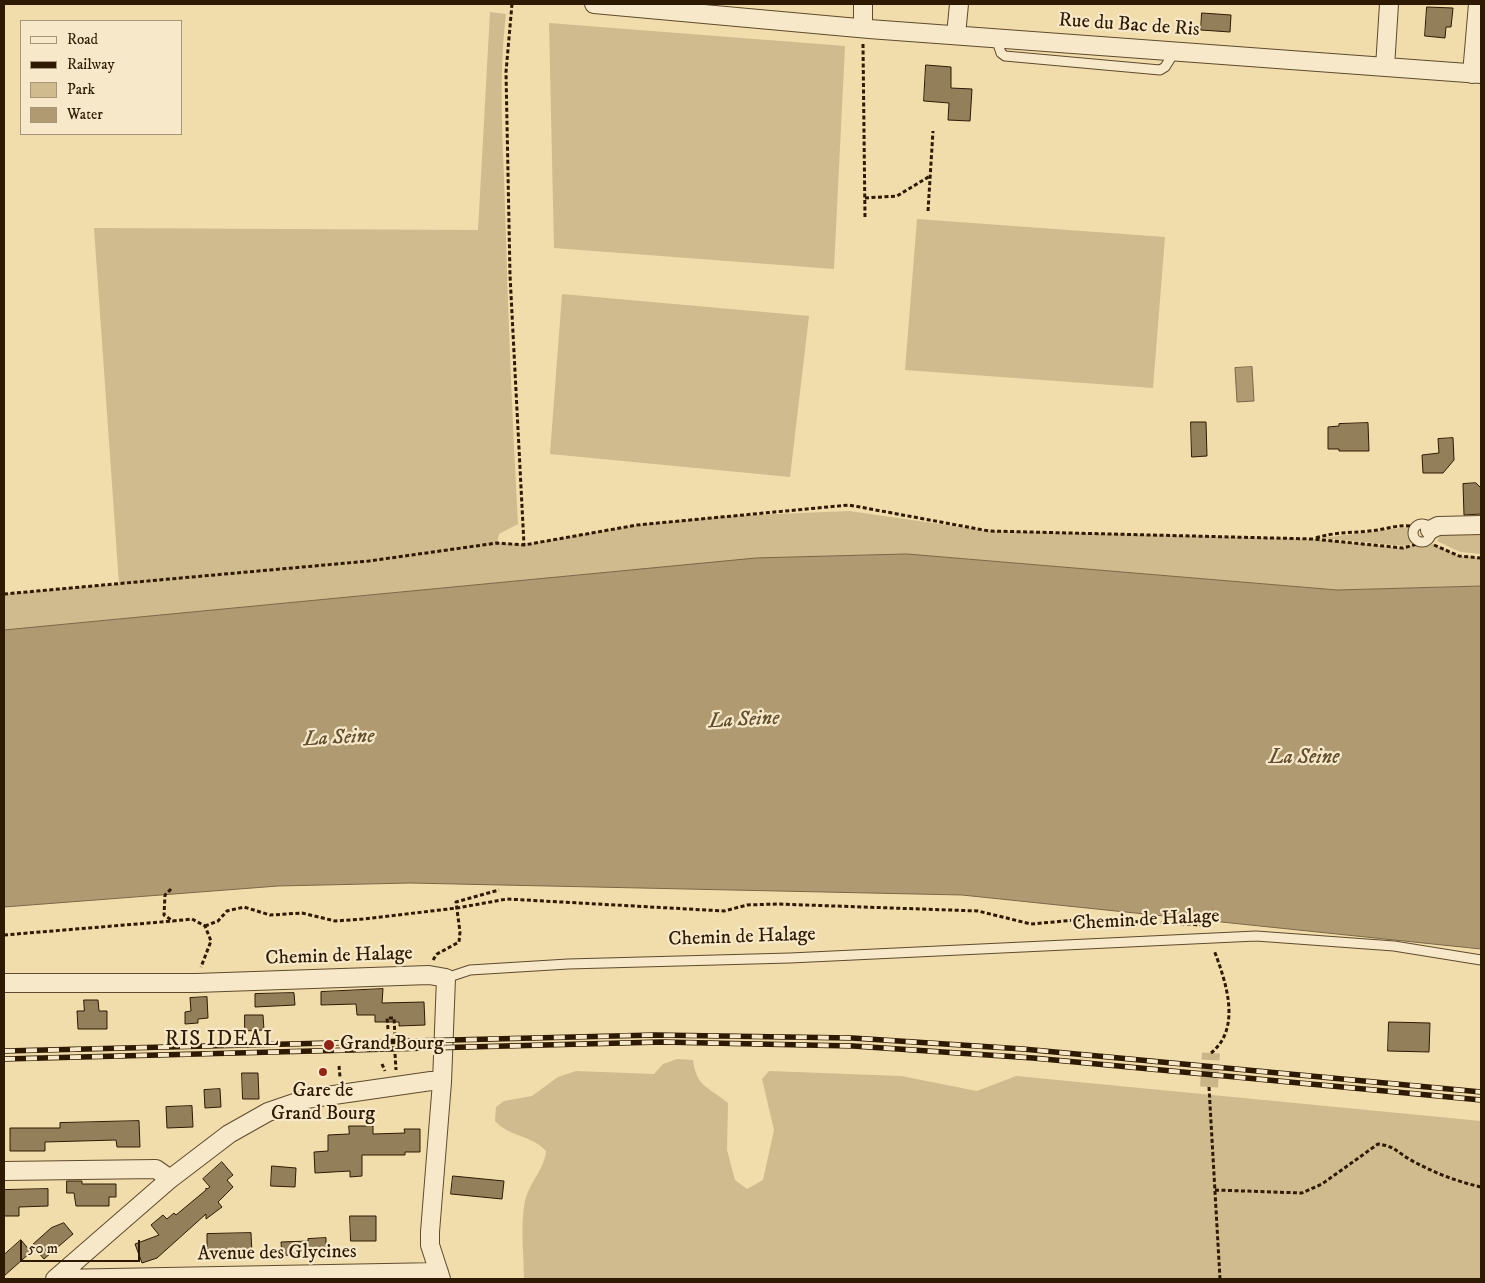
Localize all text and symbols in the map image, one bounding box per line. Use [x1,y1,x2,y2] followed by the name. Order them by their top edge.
[1058,9,1200,43] street label: Rue du Bac de Ris
[20,20,182,135] legend
[67,30,98,49] text: Road
[67,55,115,74] text: Railway
[67,80,95,99] text: Park
[67,105,103,124] text: Water
[708,707,780,735] water label: La Seine
[303,725,375,753] water label: La Seine
[1269,746,1339,772] water label: La Seine
[1072,905,1220,937] street label: Chemin de Halage
[668,923,816,953] street label: Chemin de Halage
[265,942,413,972] street label: Chemin de Halage
[164,1028,280,1054] district label: RIS IDEAL
[340,1033,444,1057] place label: Grand Bourg
[322,1038,336,1052] marker: Grand Bourg
[317,1066,329,1078] marker: Gare de Grand Bourg
[271,1080,375,1127] place label: Gare de Grand Bourg
[22,1230,142,1262] scale bar
[28,1239,58,1258] text: 50 m
[197,1241,357,1267] street label: Avenue des Glycines

